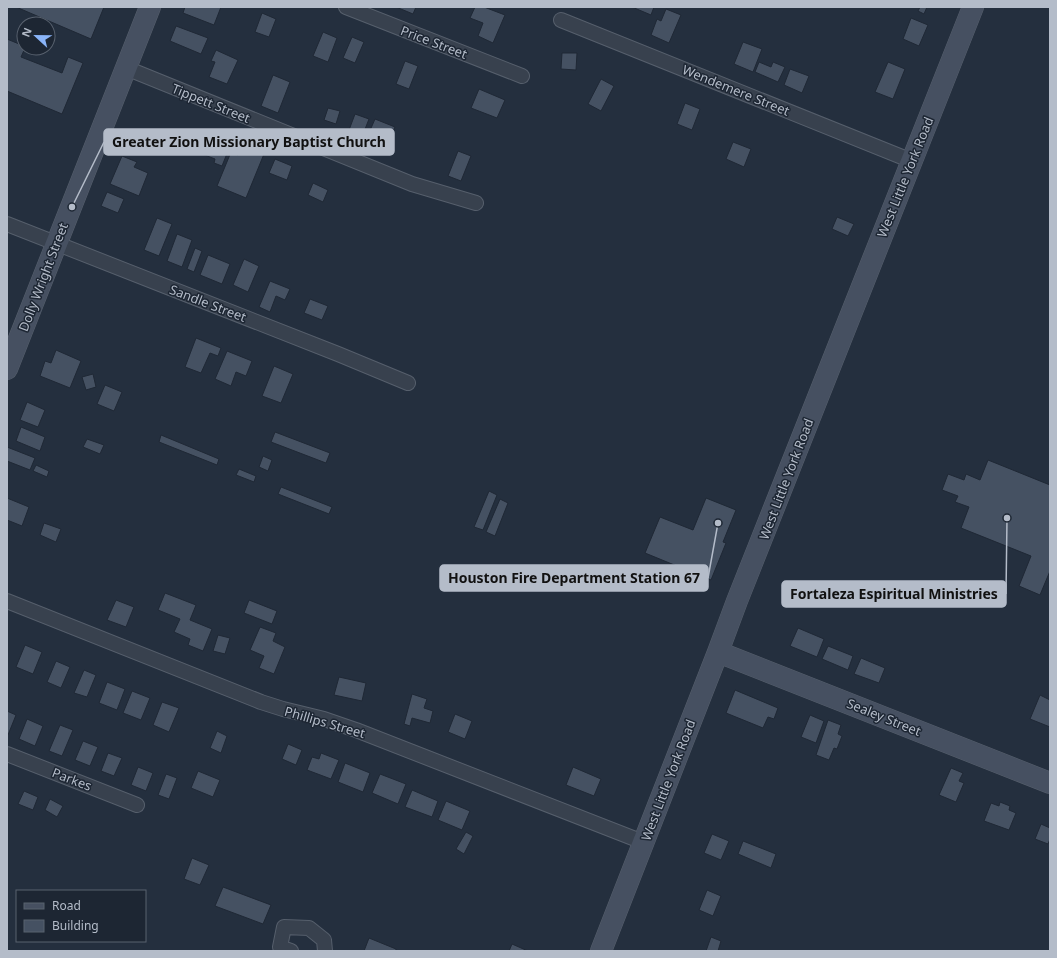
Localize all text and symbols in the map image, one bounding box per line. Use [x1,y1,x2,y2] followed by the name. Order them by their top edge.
[16,16,56,56] north arrow
[398,21,470,63] street label: Price Street
[18,25,35,39] text: N
[680,60,793,120] street label: Wendemere Street
[169,79,253,127] street label: Tippett Street
[873,114,937,240] street label: West Little York Road
[104,129,394,155] callout: Greater Zion Missionary Baptist Church
[112,132,386,151] text: Greater Zion Missionary Baptist Church
[14,220,72,334] street label: Dolly Wright Street
[167,280,249,326] street label: Sandle Street
[755,416,817,542] street label: West Little York Road
[440,565,708,591] callout: Houston Fire Department Station 67
[448,568,700,587] text: Houston Fire Department Station 67
[782,581,1006,607] callout: Fortaleza Espiritual Ministries
[790,584,998,603] text: Fortaleza Espiritual Ministries
[844,694,924,740] street label: Sealey Street
[283,702,368,742] street label: Phillips Street
[637,717,699,843] street label: West Little York Road
[50,763,94,795] street label: Parkes
[16,890,146,942] legend
[52,897,81,914] text: Road
[52,917,99,934] text: Building

